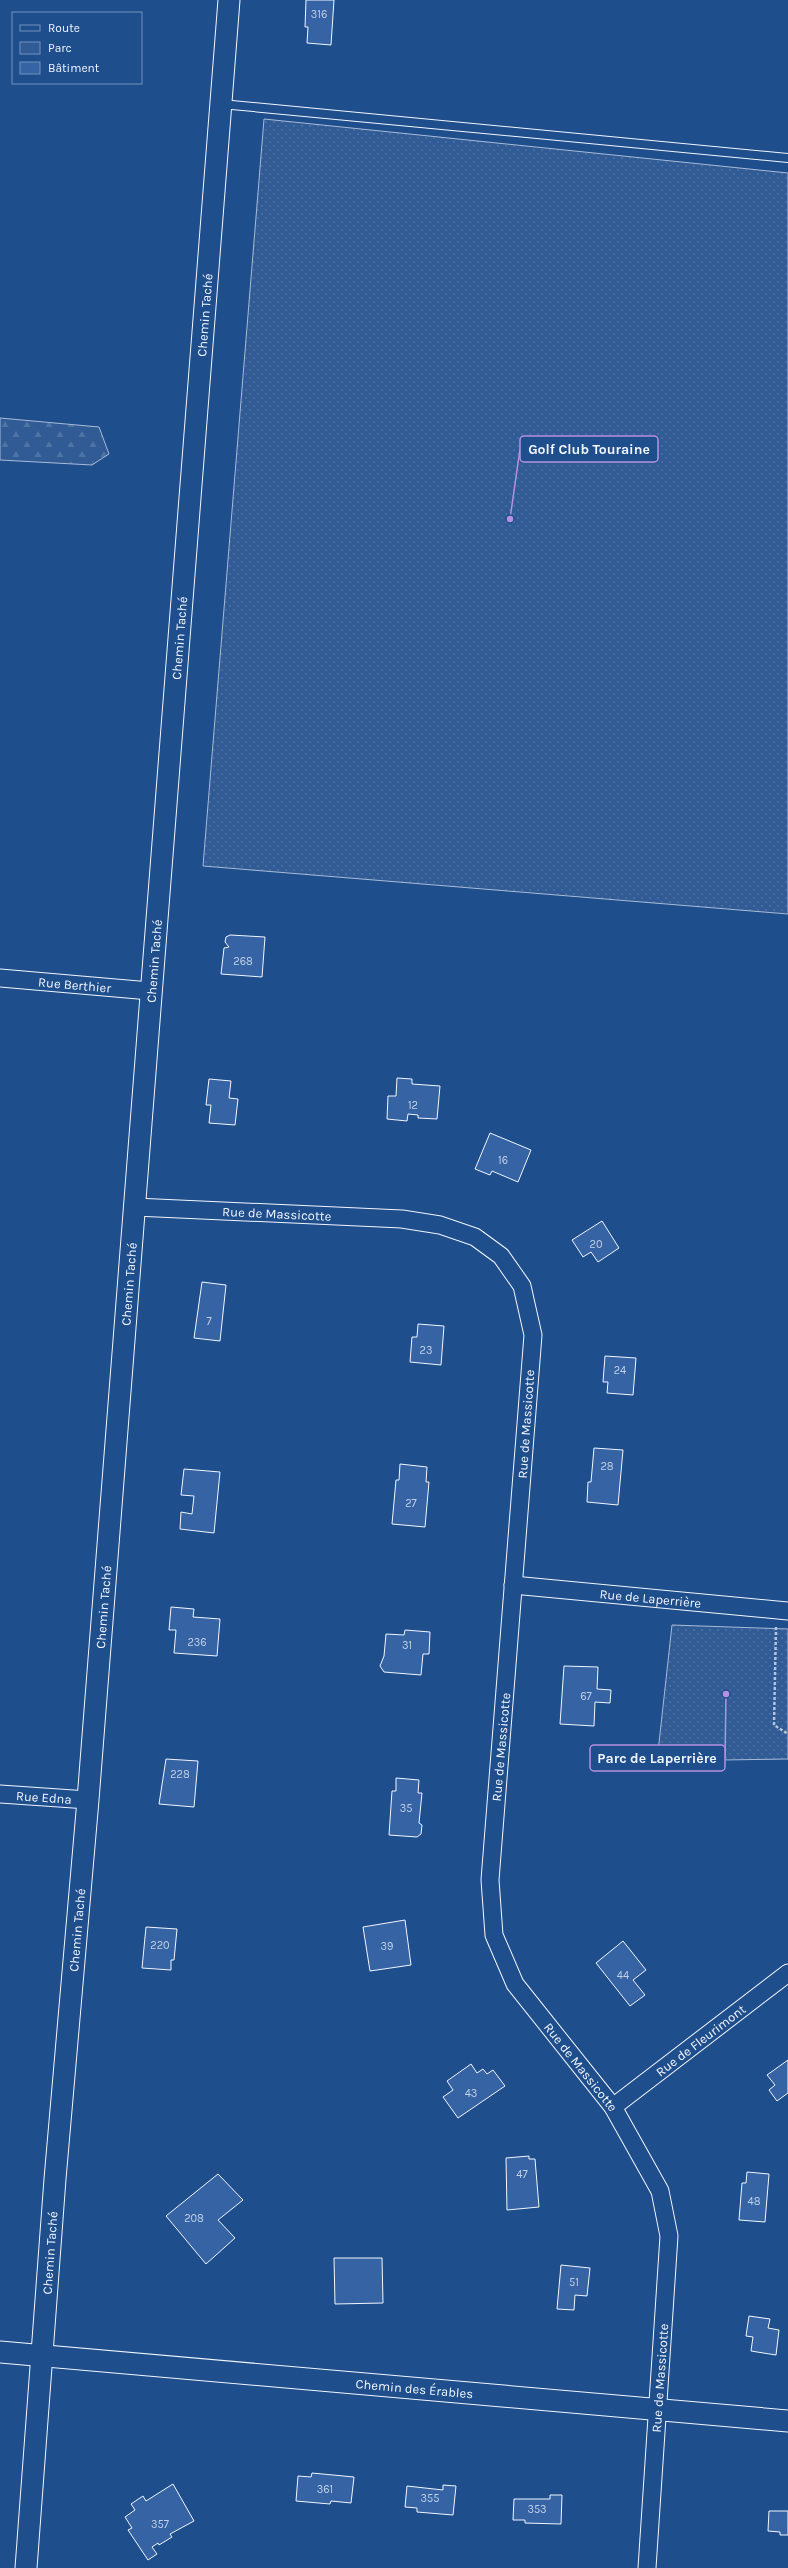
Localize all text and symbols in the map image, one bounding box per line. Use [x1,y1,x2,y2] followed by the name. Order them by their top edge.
[311,8,327,21] house number: 316
[12,12,142,84] legend
[48,21,80,35] text: Route
[48,41,72,55] text: Parc
[48,61,100,75] text: Bâtiment
[194,273,215,357] street label: Chemin Taché
[520,436,658,462] callout: Golf Club Touraine
[528,441,650,458] text: Golf Club Touraine
[168,596,190,680] street label: Chemin Taché
[143,919,164,1003] street label: Chemin Taché
[233,955,253,968] house number: 268
[38,974,112,995] street label: Rue Berthier
[408,1099,418,1112] house number: 12
[498,1154,508,1167] house number: 16
[222,1203,332,1223] street label: Rue de Massicotte
[590,1238,602,1251] house number: 20
[118,1242,139,1326] street label: Chemin Taché
[206,1315,212,1328] house number: 7
[420,1344,432,1357] house number: 23
[614,1364,626,1377] house number: 24
[515,1369,537,1479] street label: Rue de Massicotte
[600,1460,614,1473] house number: 28
[405,1497,417,1510] house number: 27
[92,1565,114,1649] street label: Chemin Taché
[599,1586,702,1610] street label: Rue de Laperrière
[187,1636,207,1649] house number: 236
[402,1639,412,1652] house number: 31
[580,1690,592,1703] house number: 67
[489,1692,513,1802] street label: Rue de Massicotte
[590,1745,725,1771] callout: Parc de Laperrière
[597,1750,717,1767] text: Parc de Laperrière
[170,1768,190,1781] house number: 228
[16,1788,72,1806] street label: Rue Edna
[400,1802,412,1815] house number: 35
[66,1888,88,1972] street label: Chemin Taché
[150,1939,170,1952] house number: 220
[381,1940,393,1953] house number: 39
[617,1969,629,1982] house number: 44
[653,2001,748,2079] street label: Rue de Fleurimont
[541,2020,621,2114] street label: Rue de Massicotte
[465,2087,477,2100] house number: 43
[516,2168,528,2181] house number: 47
[748,2195,761,2208] house number: 48
[39,2210,60,2295] street label: Chemin Taché
[184,2212,204,2225] house number: 208
[569,2276,579,2289] house number: 51
[649,2323,671,2433] street label: Rue de Massicotte
[355,2376,474,2401] street label: Chemin des Érables
[317,2483,333,2496] house number: 361
[421,2492,439,2505] house number: 355
[527,2503,547,2516] house number: 353
[151,2518,169,2531] house number: 357

